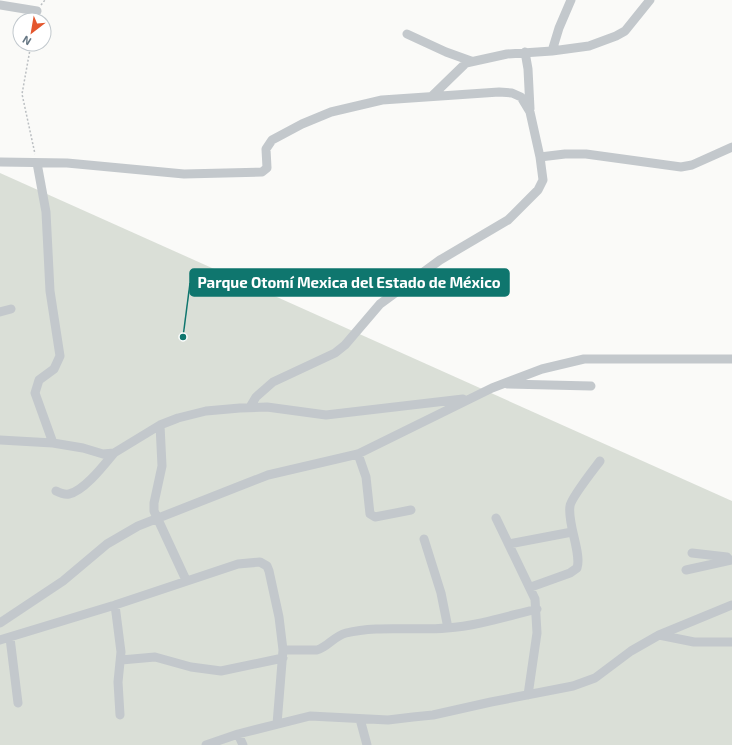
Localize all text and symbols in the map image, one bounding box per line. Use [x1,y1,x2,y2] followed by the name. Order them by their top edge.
[12,12,52,52] north arrow
[20,33,33,49] text: N
[190,269,509,296] callout: Parque Otomí Mexica del Estado de México
[197,273,501,291] text: Parque Otomí Mexica del Estado de México

